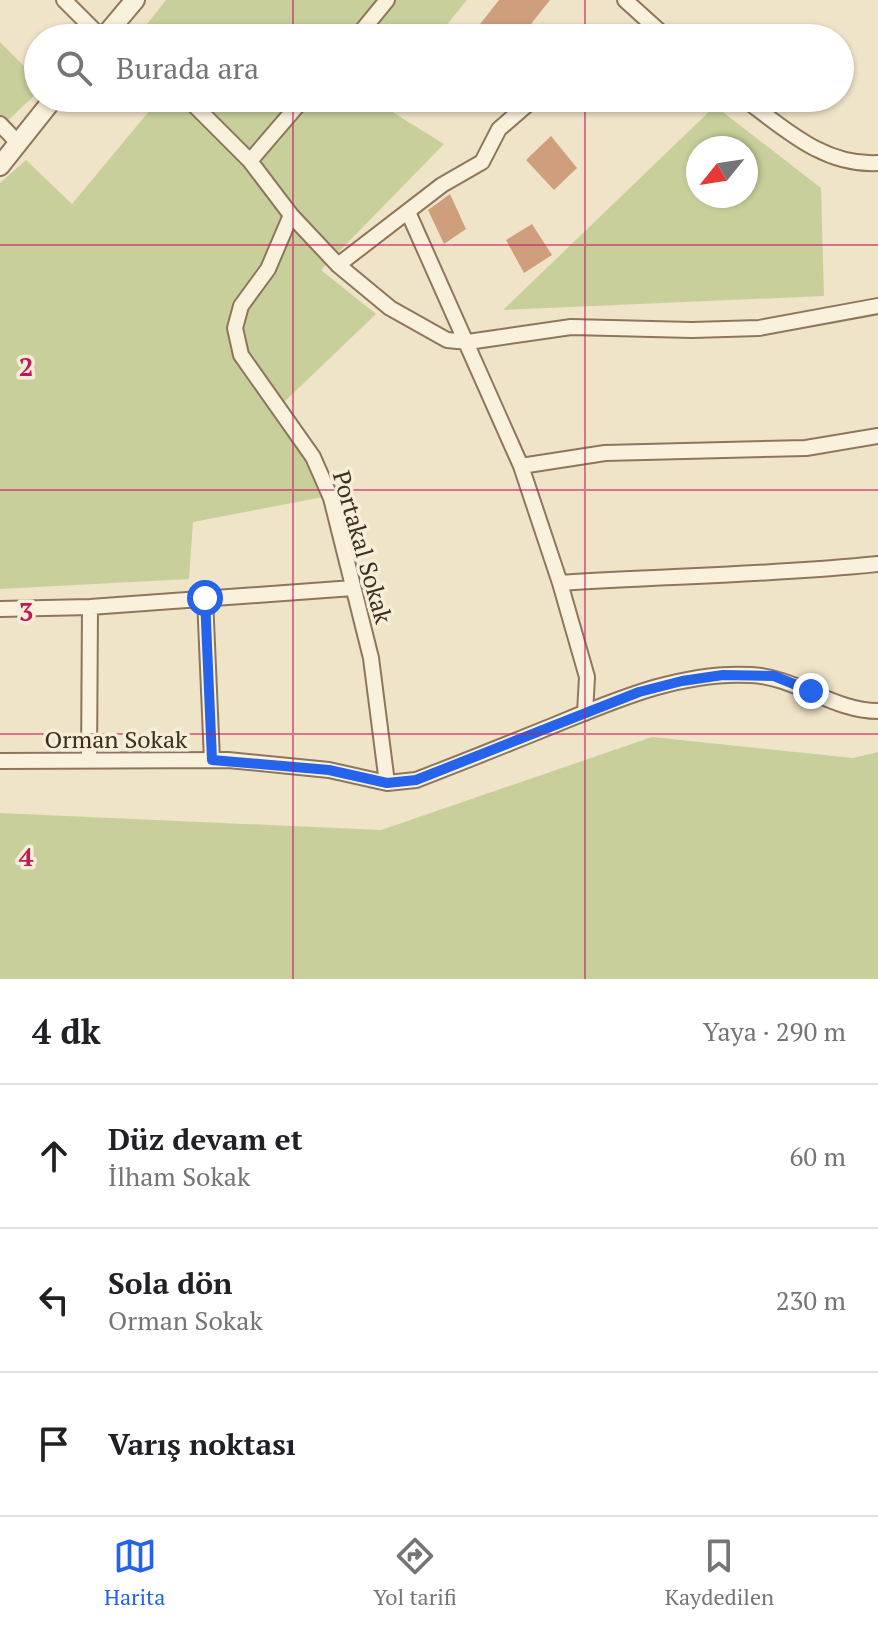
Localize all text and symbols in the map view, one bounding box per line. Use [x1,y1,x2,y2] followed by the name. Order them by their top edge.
[24,24,854,112] search box
[52,46,96,90] icon: search
[116,48,259,88] text: Burada ara
[686,136,758,208] north arrow
[19,349,33,383] text: 2
[326,467,400,628] street label: Portakal Sokak
[187,580,223,616] route start
[19,594,33,628] text: 3
[793,673,829,709] route end
[45,723,188,755] street label: Orman Sokak
[19,839,34,873] text: 4
[32,1009,101,1054] text: 4 dk
[703,1014,846,1048] text: Yaya · 290 m
[108,1119,303,1159] text: Düz devam et
[32,1134,76,1178] icon: ahead
[790,1139,846,1173] text: 60 m
[108,1159,250,1193] text: İlham Sokak
[108,1263,232,1303] text: Sola dön
[32,1278,76,1322] icon: left
[776,1283,846,1317] text: 230 m
[108,1303,263,1337] text: Orman Sokak
[32,1422,76,1466] icon: arrive
[108,1424,296,1464] text: Varış noktası
[104,1534,165,1611] tab: Harita
[373,1534,457,1611] tab: Yol tarifi
[665,1534,774,1611] tab: Kaydedilen

